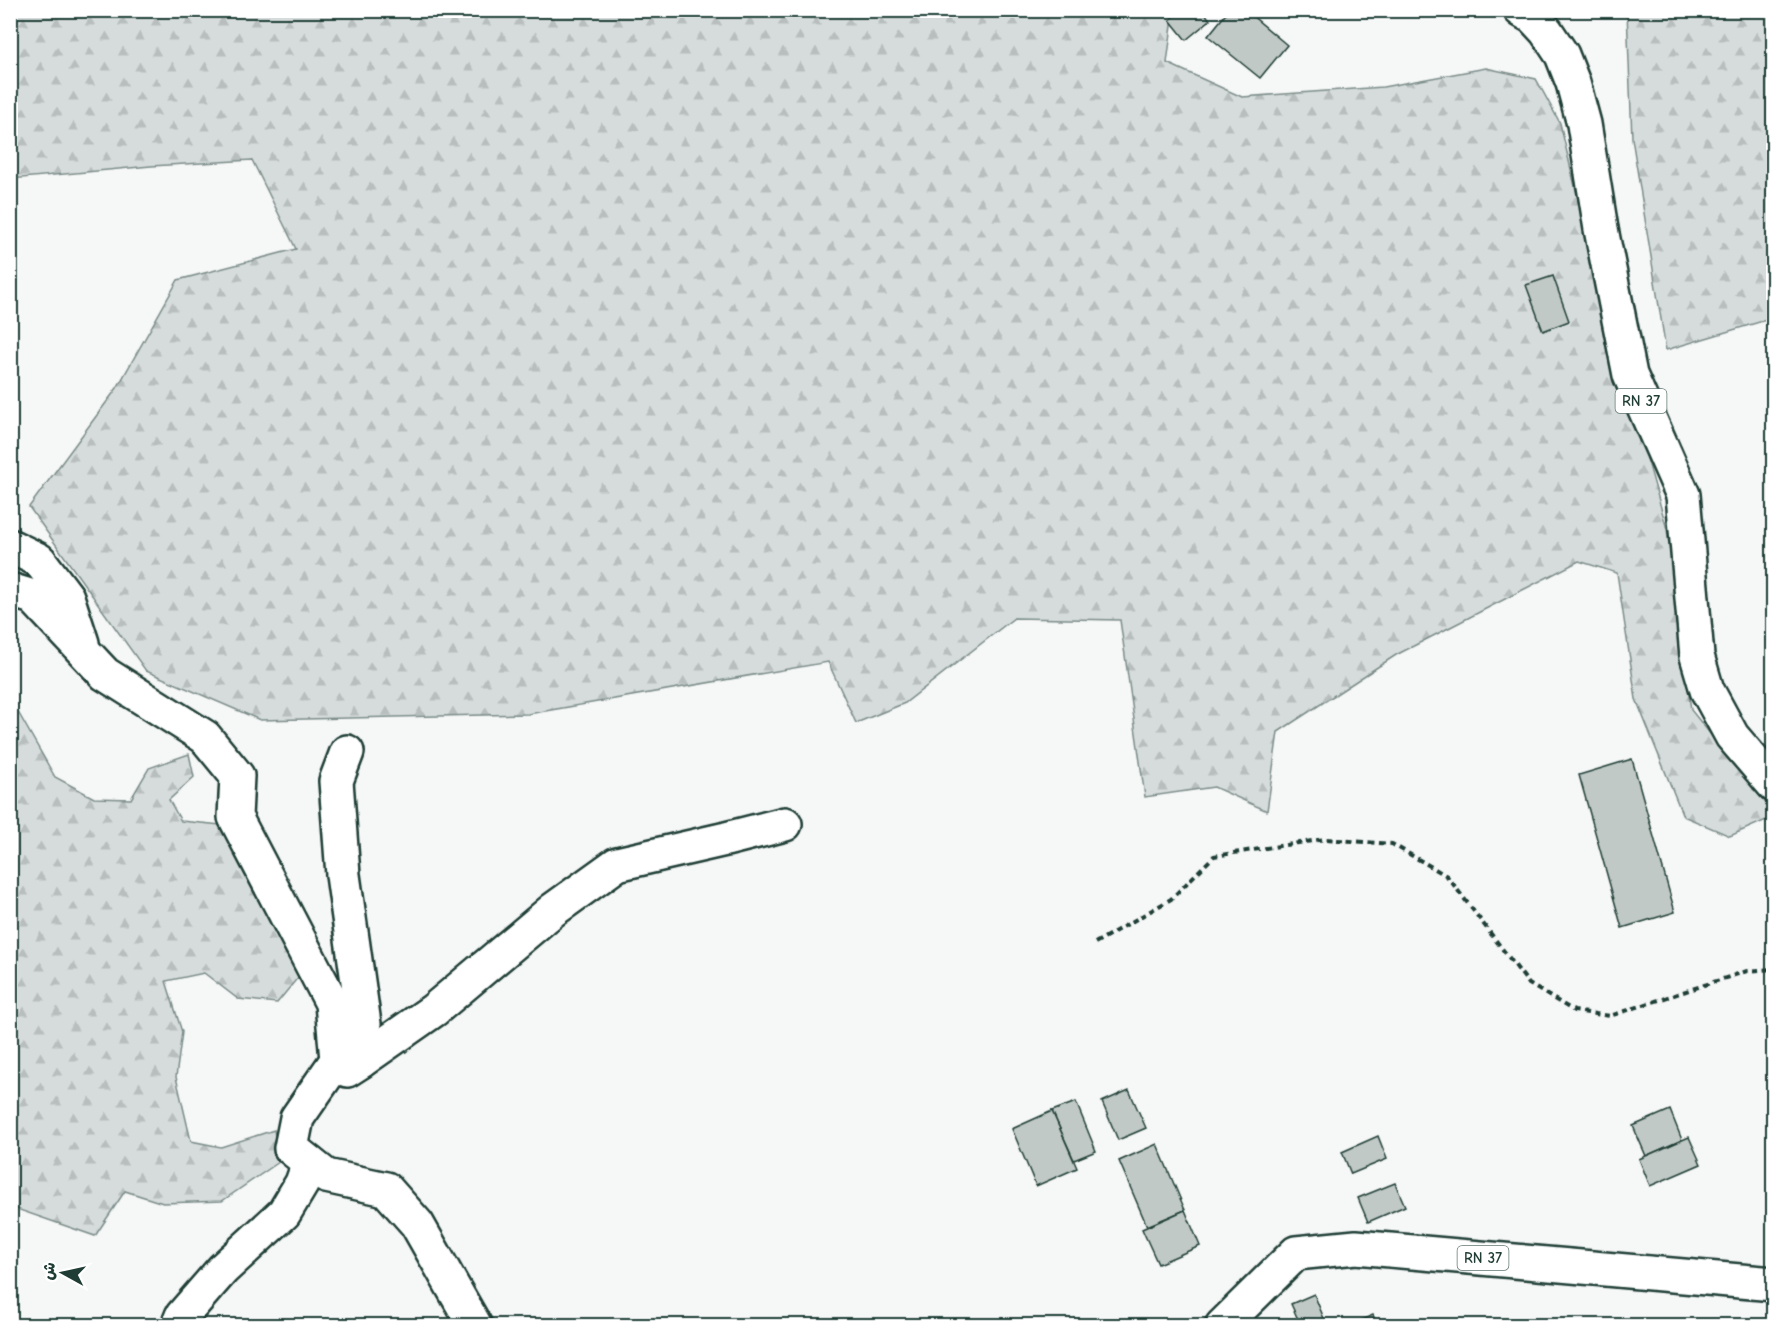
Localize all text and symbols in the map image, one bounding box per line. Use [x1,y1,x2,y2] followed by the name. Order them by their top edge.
[1616,389,1666,413] road number: RN 37
[33,1243,93,1303] north arrow
[1458,1246,1508,1270] road number: RN 37
[39,1261,59,1281] text: ش

